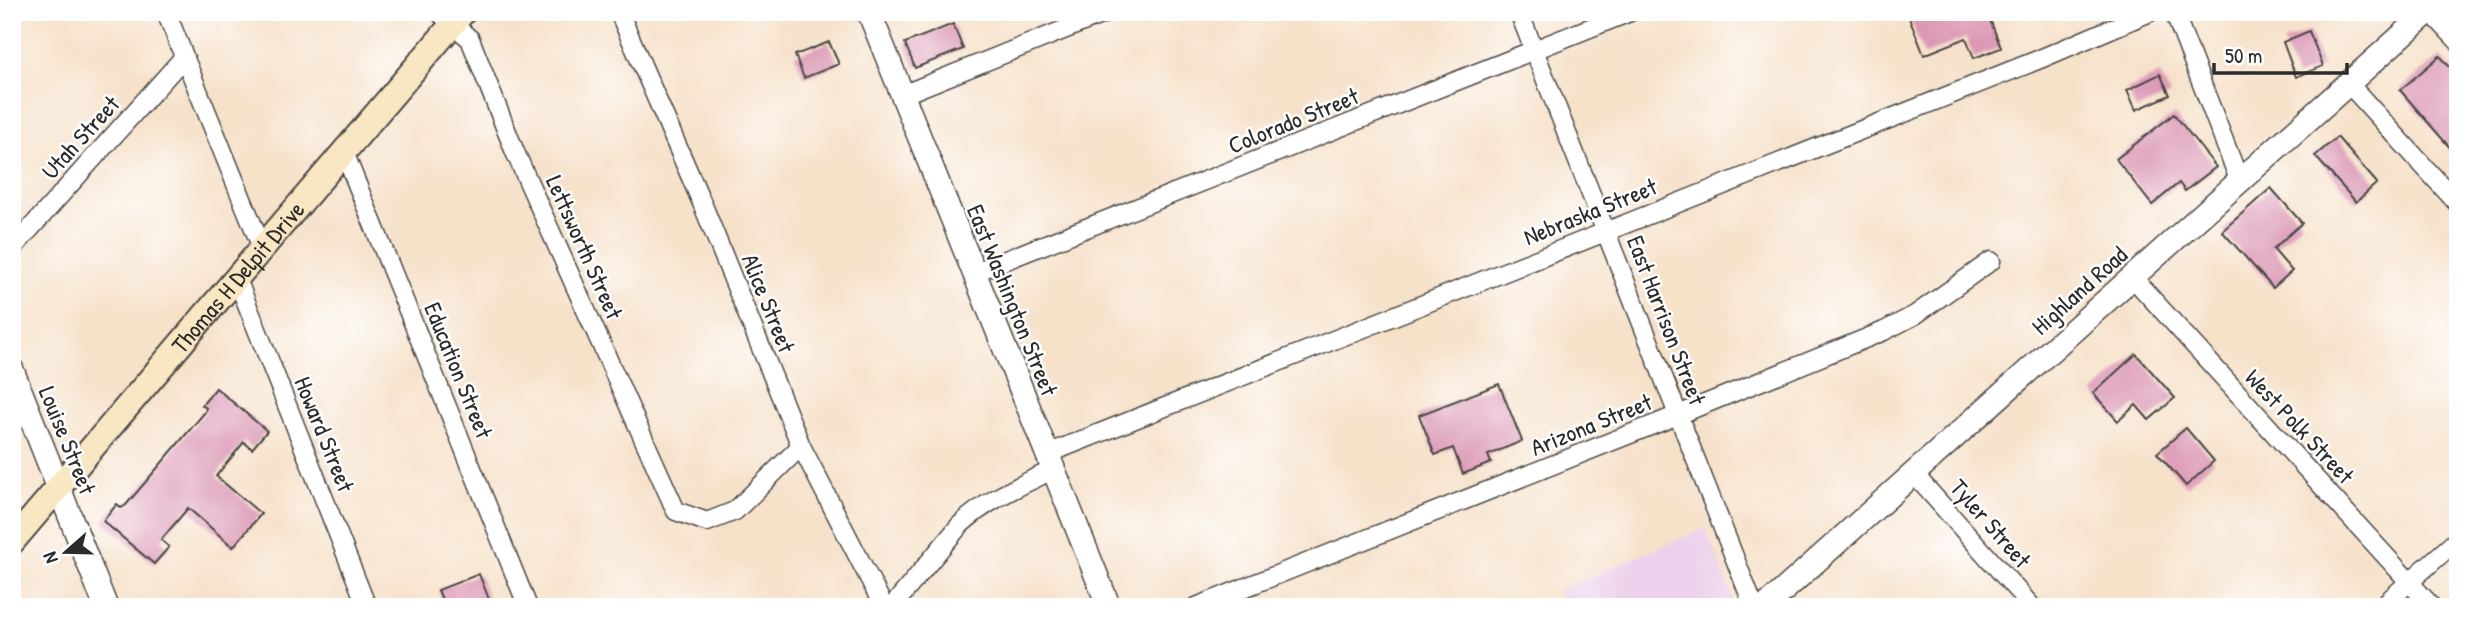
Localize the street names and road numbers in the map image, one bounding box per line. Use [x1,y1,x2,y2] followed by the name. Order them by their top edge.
[1223,79,1364,161] street label: Colorado Street
[34,88,127,186] street label: Utah Street
[539,170,631,325] street label: Lettsworth Street
[1519,170,1662,252] street label: Nebraska Street
[164,194,312,360] street label: Thomas H Delpit Drive
[960,200,1066,401] street label: East Washington Street
[1620,231,1714,410] street label: East Harrison Street
[2024,239,2134,341] street label: Highland Road
[735,249,804,358] street label: Alice Street
[417,297,501,443] street label: Education Street
[2238,362,2362,491] street label: West Polk Street
[287,372,363,497] street label: Howard Street
[32,381,104,499] street label: Louise Street
[1526,385,1657,463] street label: Arizona Street
[1944,472,2039,575] street label: Tyler Street

